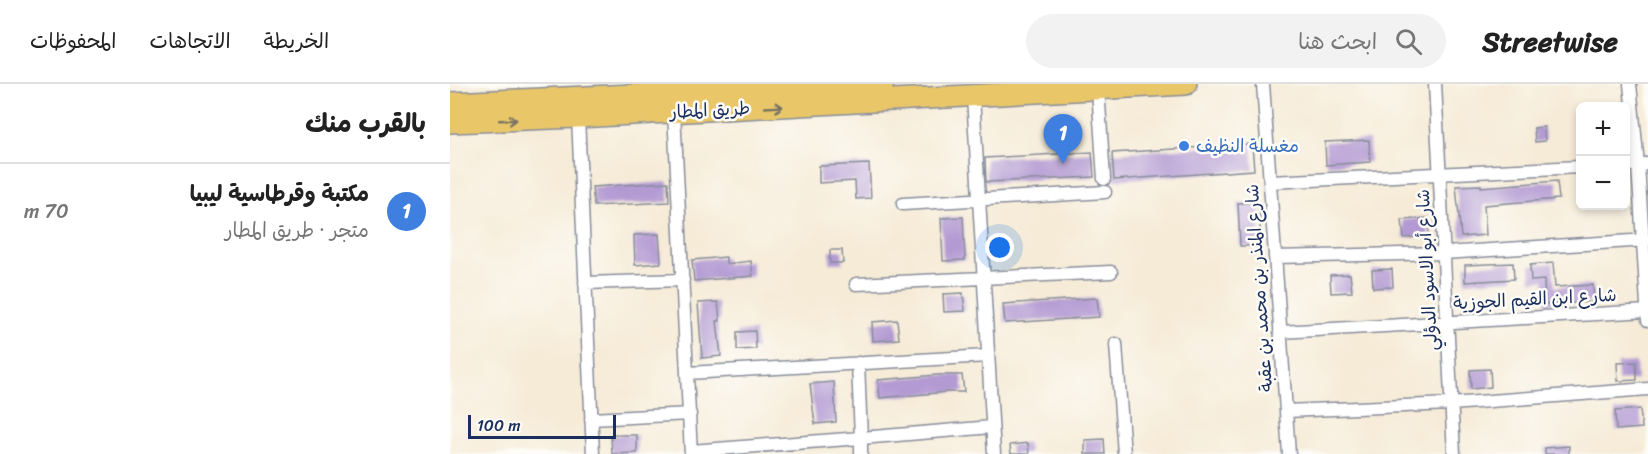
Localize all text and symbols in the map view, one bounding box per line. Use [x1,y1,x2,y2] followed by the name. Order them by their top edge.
[1026,14,1446,68] search box
[1482,17,1618,66] text: Streetwise
[30,22,116,60] text: المحفوظات
[149,22,231,60] text: الاتجاهات
[264,22,329,60] text: الخريطة
[1298,22,1377,61] text: ابحث هنا
[1392,25,1425,58] icon: search
[667,92,751,128] street label: طريق المطار
[305,100,426,146] text: بالقرب منك
[763,101,783,112] one-way arrow
[1576,102,1630,210] map controls
[1576,102,1630,156] button: +
[498,114,518,125] one-way arrow
[1044,115,1082,164] pin: 1
[1196,130,1299,162] place label: مغسلة النظيف
[1177,139,1191,153] marker: مغسلة النظيف
[1576,156,1630,210] button: −
[190,174,369,213] text: مكتبة وقرطاسية ليبيا
[1236,183,1282,393] street label: شارع المنذر بن محمد بن عقبة
[1407,188,1447,352] street label: شارع أبو الاسود الدؤلي
[24,194,69,229] text: 70 m
[402,194,411,229] text: 1
[225,213,369,248] text: متجر · طريق المطار
[985,233,1014,262] your location
[1452,279,1618,319] street label: شارع ابن القيم الجوزية
[477,411,521,440] text: 100 m
[468,412,616,440] scale bar

